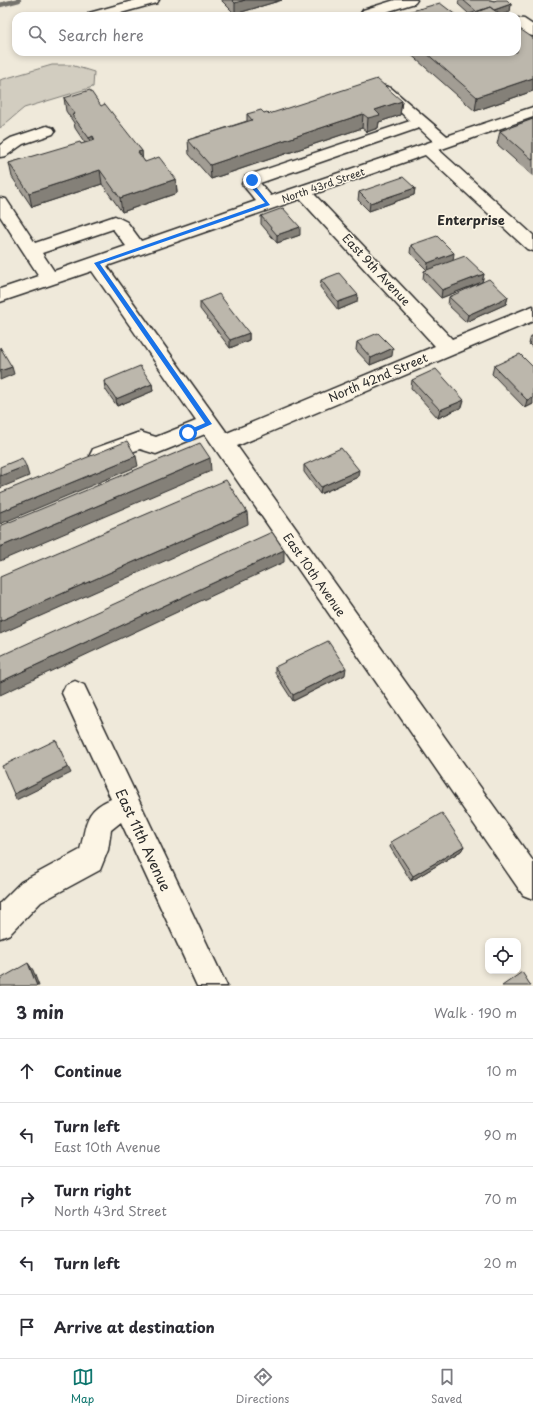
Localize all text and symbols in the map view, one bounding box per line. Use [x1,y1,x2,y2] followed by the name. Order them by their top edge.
[12,12,521,56] search box
[26,23,48,45] icon: search
[58,23,144,46] text: Search here
[279,163,366,206] street label: North 43rd Street
[243,171,261,189] route end
[437,210,505,229] district label: Enterprise
[338,229,415,309] street label: East 9th Avenue
[325,348,430,406] street label: North 42nd Street
[179,424,197,442] route start
[279,529,351,620] street label: East 10th Avenue
[111,785,177,895] street label: East 11th Avenue
[485,938,521,974] map controls
[485,938,521,974] button: locate
[16,999,64,1025] text: 3 min
[434,1003,517,1022] text: Walk · 190 m
[54,1059,122,1082] text: Continue
[16,1060,38,1082] icon: ahead
[487,1061,517,1080] text: 10 m
[54,1114,120,1137] text: Turn left
[16,1124,38,1146] icon: left
[484,1125,517,1144] text: 90 m
[54,1137,161,1156] text: East 10th Avenue
[54,1178,131,1201] text: Turn right
[16,1188,38,1210] icon: right
[484,1189,517,1208] text: 70 m
[54,1201,167,1220] text: North 43rd Street
[54,1251,120,1274] text: Turn left
[16,1252,38,1274] icon: left
[483,1253,517,1272] text: 20 m
[54,1315,215,1338] text: Arrive at destination
[16,1316,38,1338] icon: arrive
[71,1366,94,1407] tab: Map
[236,1366,289,1407] tab: Directions
[431,1366,462,1407] tab: Saved

